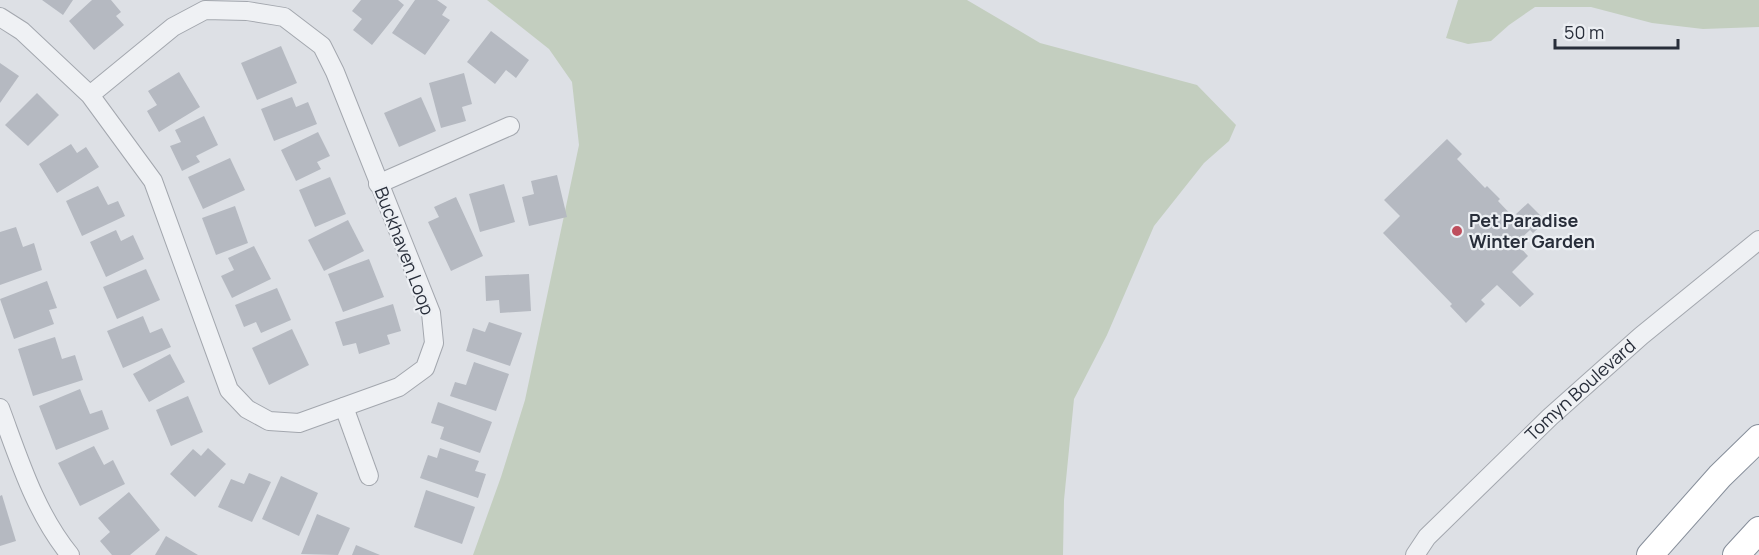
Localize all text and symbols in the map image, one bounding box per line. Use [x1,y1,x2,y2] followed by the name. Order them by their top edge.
[1555,12,1678,50] scale bar
[1564,20,1604,44] text: 50 m
[369,183,440,318] street label: Buckhaven Loop
[1469,208,1595,253] place label: Pet Paradise Winter Garden
[1450,224,1464,238] marker: Pet Paradise Winter Garden
[1519,333,1640,446] street label: Tomyn Boulevard

